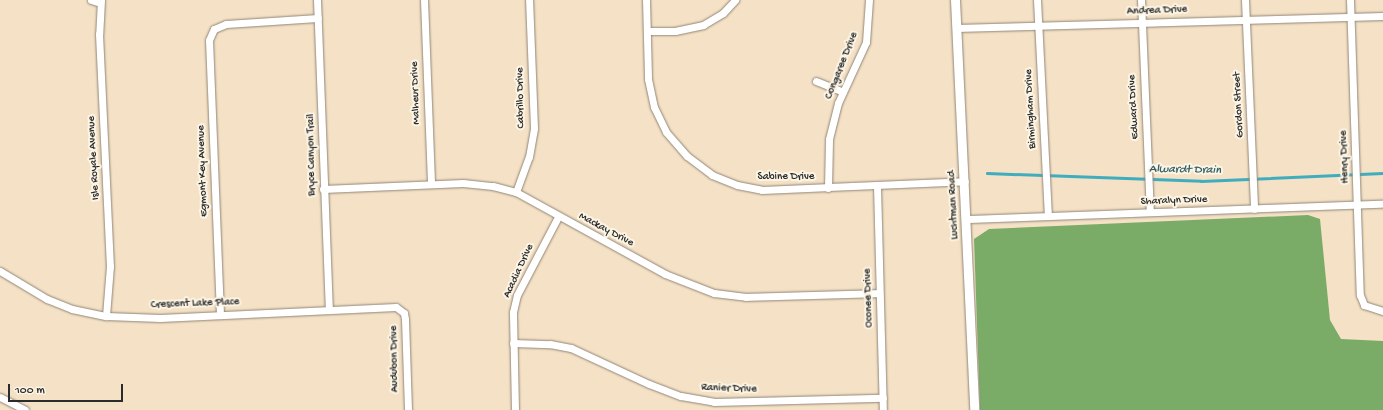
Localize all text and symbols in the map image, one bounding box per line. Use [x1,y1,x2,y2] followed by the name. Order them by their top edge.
[1127,3,1187,19] street label: Andrea Drive
[823,31,861,101] street label: Congaree Drive
[408,61,424,125] street label: Malheur Drive
[514,67,528,129] street label: Cabrillo Drive
[1022,69,1040,149] street label: Birmingham Drive
[1231,72,1247,138] street label: Gordon Street
[1126,74,1142,140] street label: Edward Drive
[305,114,319,196] street label: Bryce Canyon Trail
[85,116,103,200] street label: Isle Royale Avenue
[195,125,211,217] street label: Egmont Key Avenue
[1337,130,1353,184] street label: Henry Drive
[1149,163,1221,179] water label: Alwardt Drain
[758,170,814,184] street label: Sabine Drive
[946,170,962,240] street label: Luchtman Road
[1140,193,1208,209] street label: Sharalyn Drive
[576,210,636,250] street label: Mackay Drive
[501,242,537,300] street label: Acadia Drive
[861,268,877,328] street label: Oconee Drive
[150,296,240,312] street label: Crescent Lake Place
[388,326,402,392] street label: Audubon Drive
[10,376,125,402] scale bar
[701,381,757,397] street label: Ranier Drive
[15,384,45,398] text: 100 m

